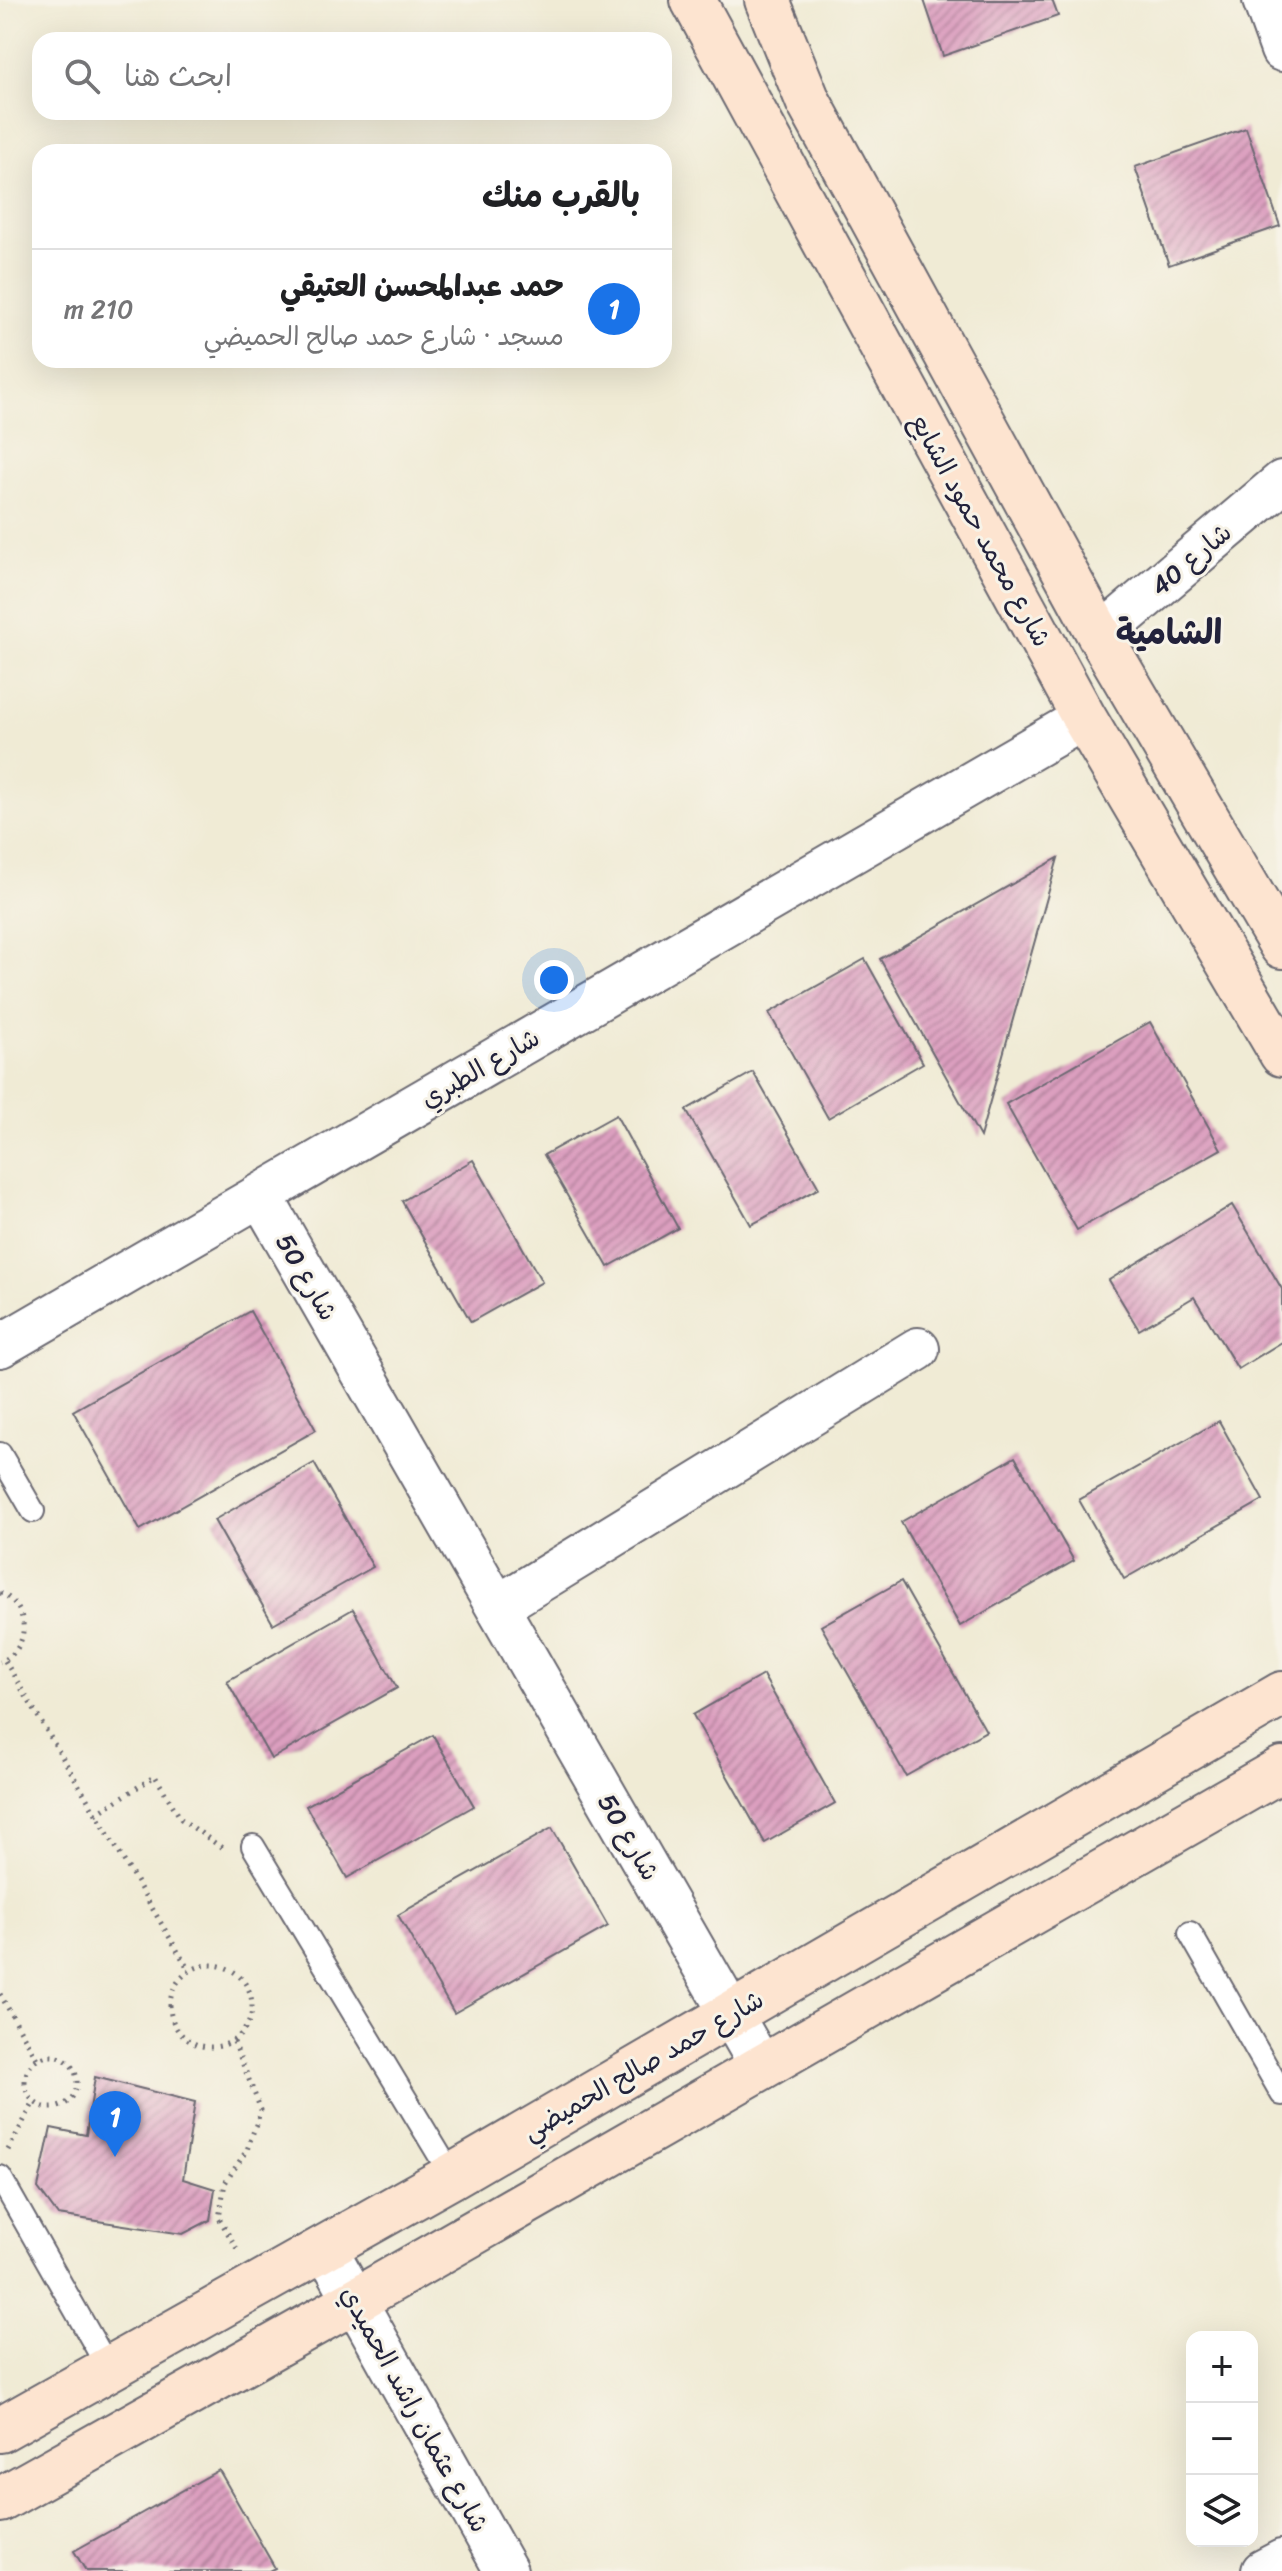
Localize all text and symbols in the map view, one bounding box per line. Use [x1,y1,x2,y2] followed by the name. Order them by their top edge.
[32,32,672,120] search box
[124,49,232,103] text: ابحث هنا
[60,54,104,98] icon: search
[482,166,640,226] text: بالقرب منك
[280,259,564,313] text: حمد عبدالمحسن العتيقي
[64,286,133,332] text: 210 m
[608,286,620,332] text: 1
[204,313,564,359] text: مسجد · شارع حمد صالح الحميضي
[897,404,1065,656] street label: شارع محمد حمود الشايع
[1140,511,1242,607] street label: شارع 40
[1116,603,1222,663] district label: الشامية
[534,960,574,1000] your location
[411,1015,549,1121] street label: شارع الطبري
[263,1224,351,1330] street label: شارع 50
[585,1784,673,1890] street label: شارع 50
[513,1977,773,2153] street label: شارع حمد صالح الحميضي
[89,2091,141,2157] pin: 1
[328,2277,502,2541] street label: شارع عثمان راشد الحميدي
[1186,2331,1258,2547] map controls
[1186,2331,1258,2403] button: +
[1186,2403,1258,2475] button: −
[1186,2475,1258,2547] button: layers

